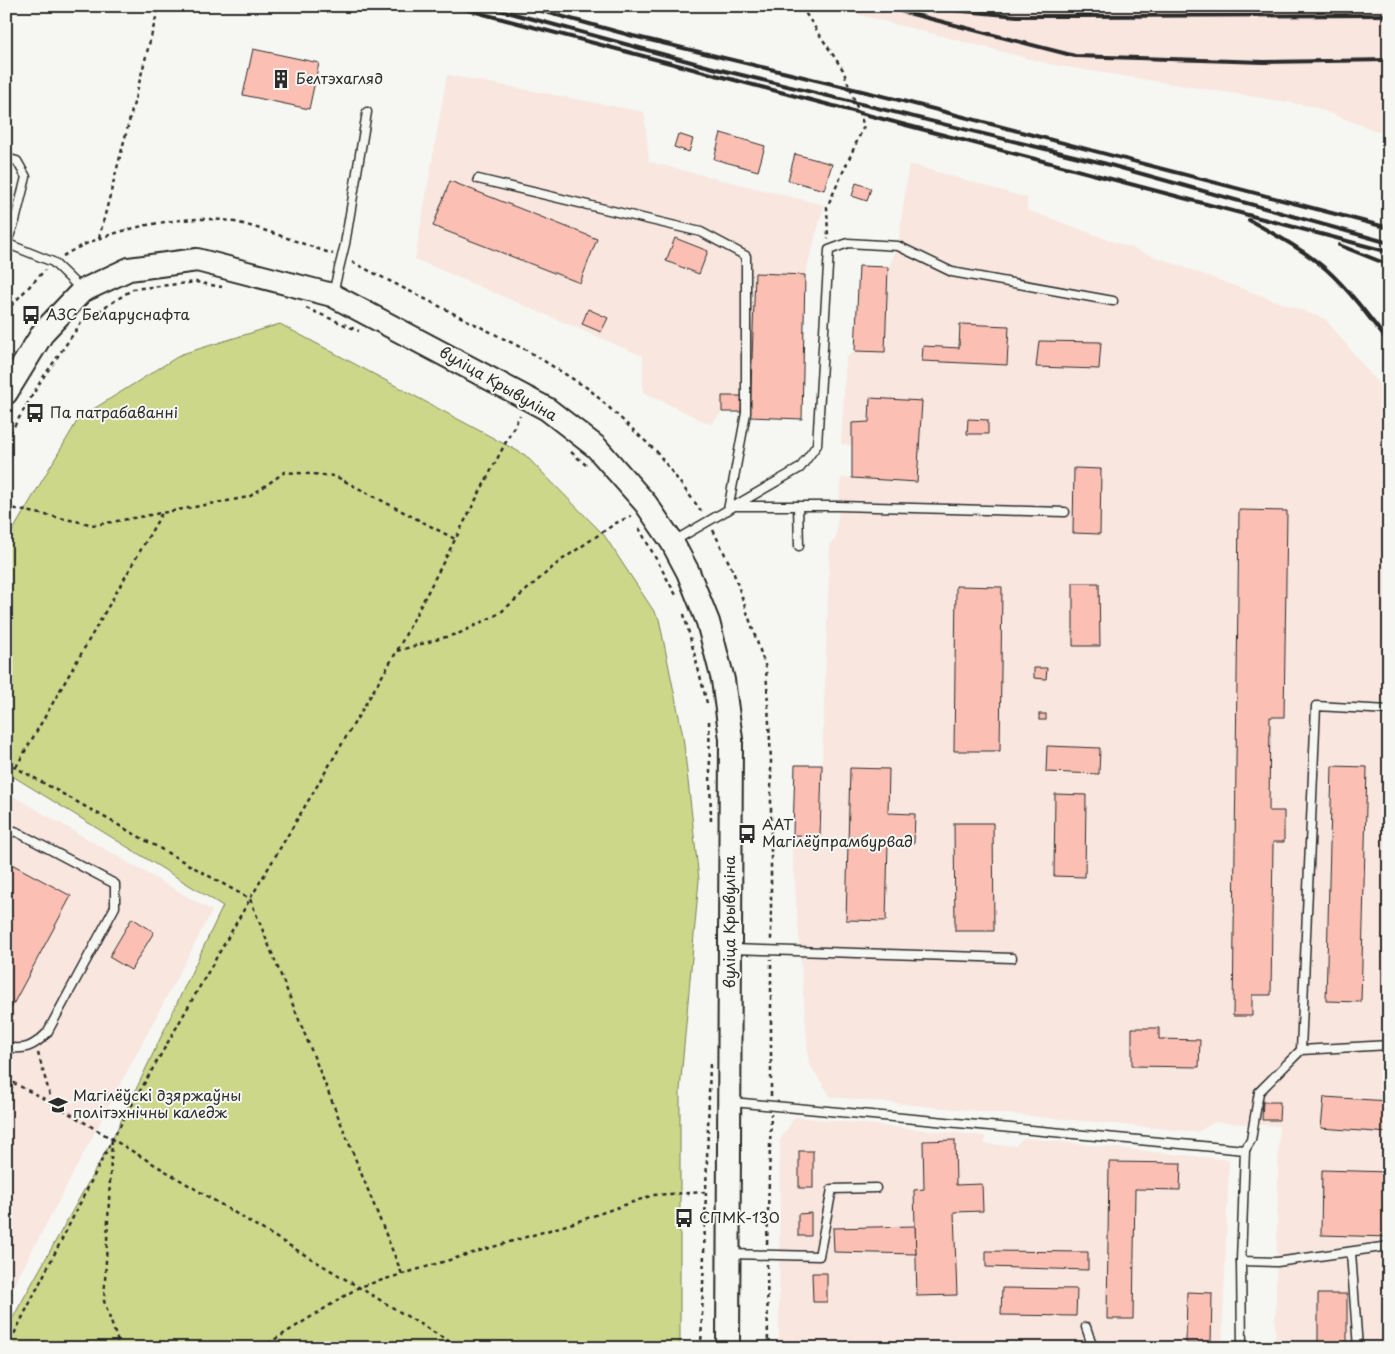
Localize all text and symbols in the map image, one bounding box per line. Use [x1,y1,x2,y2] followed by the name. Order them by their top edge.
[296,66,383,89] place label: Белтэхагляд
[270,68,292,90] building icon: Белтэхагляд
[46,302,191,325] place label: АЗС Беларуснафта
[20,304,42,326] bus stop icon: АЗС Беларуснафта
[436,340,563,426] street label: вуліца Крывуліна
[50,400,178,423] place label: Па патрабаванні
[24,402,46,424] bus stop icon: Па патрабаванні
[762,812,913,852] place label: ААТ Магілёўпрамбурвад
[736,823,758,845] bus stop icon: ААТ Магілёўпрамбурвад
[717,855,740,988] street label: вуліца Крывуліна
[73,1083,241,1123] place label: Магілёўскі дзяржаўны політэхнічны каледж
[47,1094,69,1116] school or university icon: Магілёўскі дзяржаўны політэхнічны каледж
[699,1205,780,1228] place label: СПМК-130
[673,1207,695,1229] bus stop icon: СПМК-130

